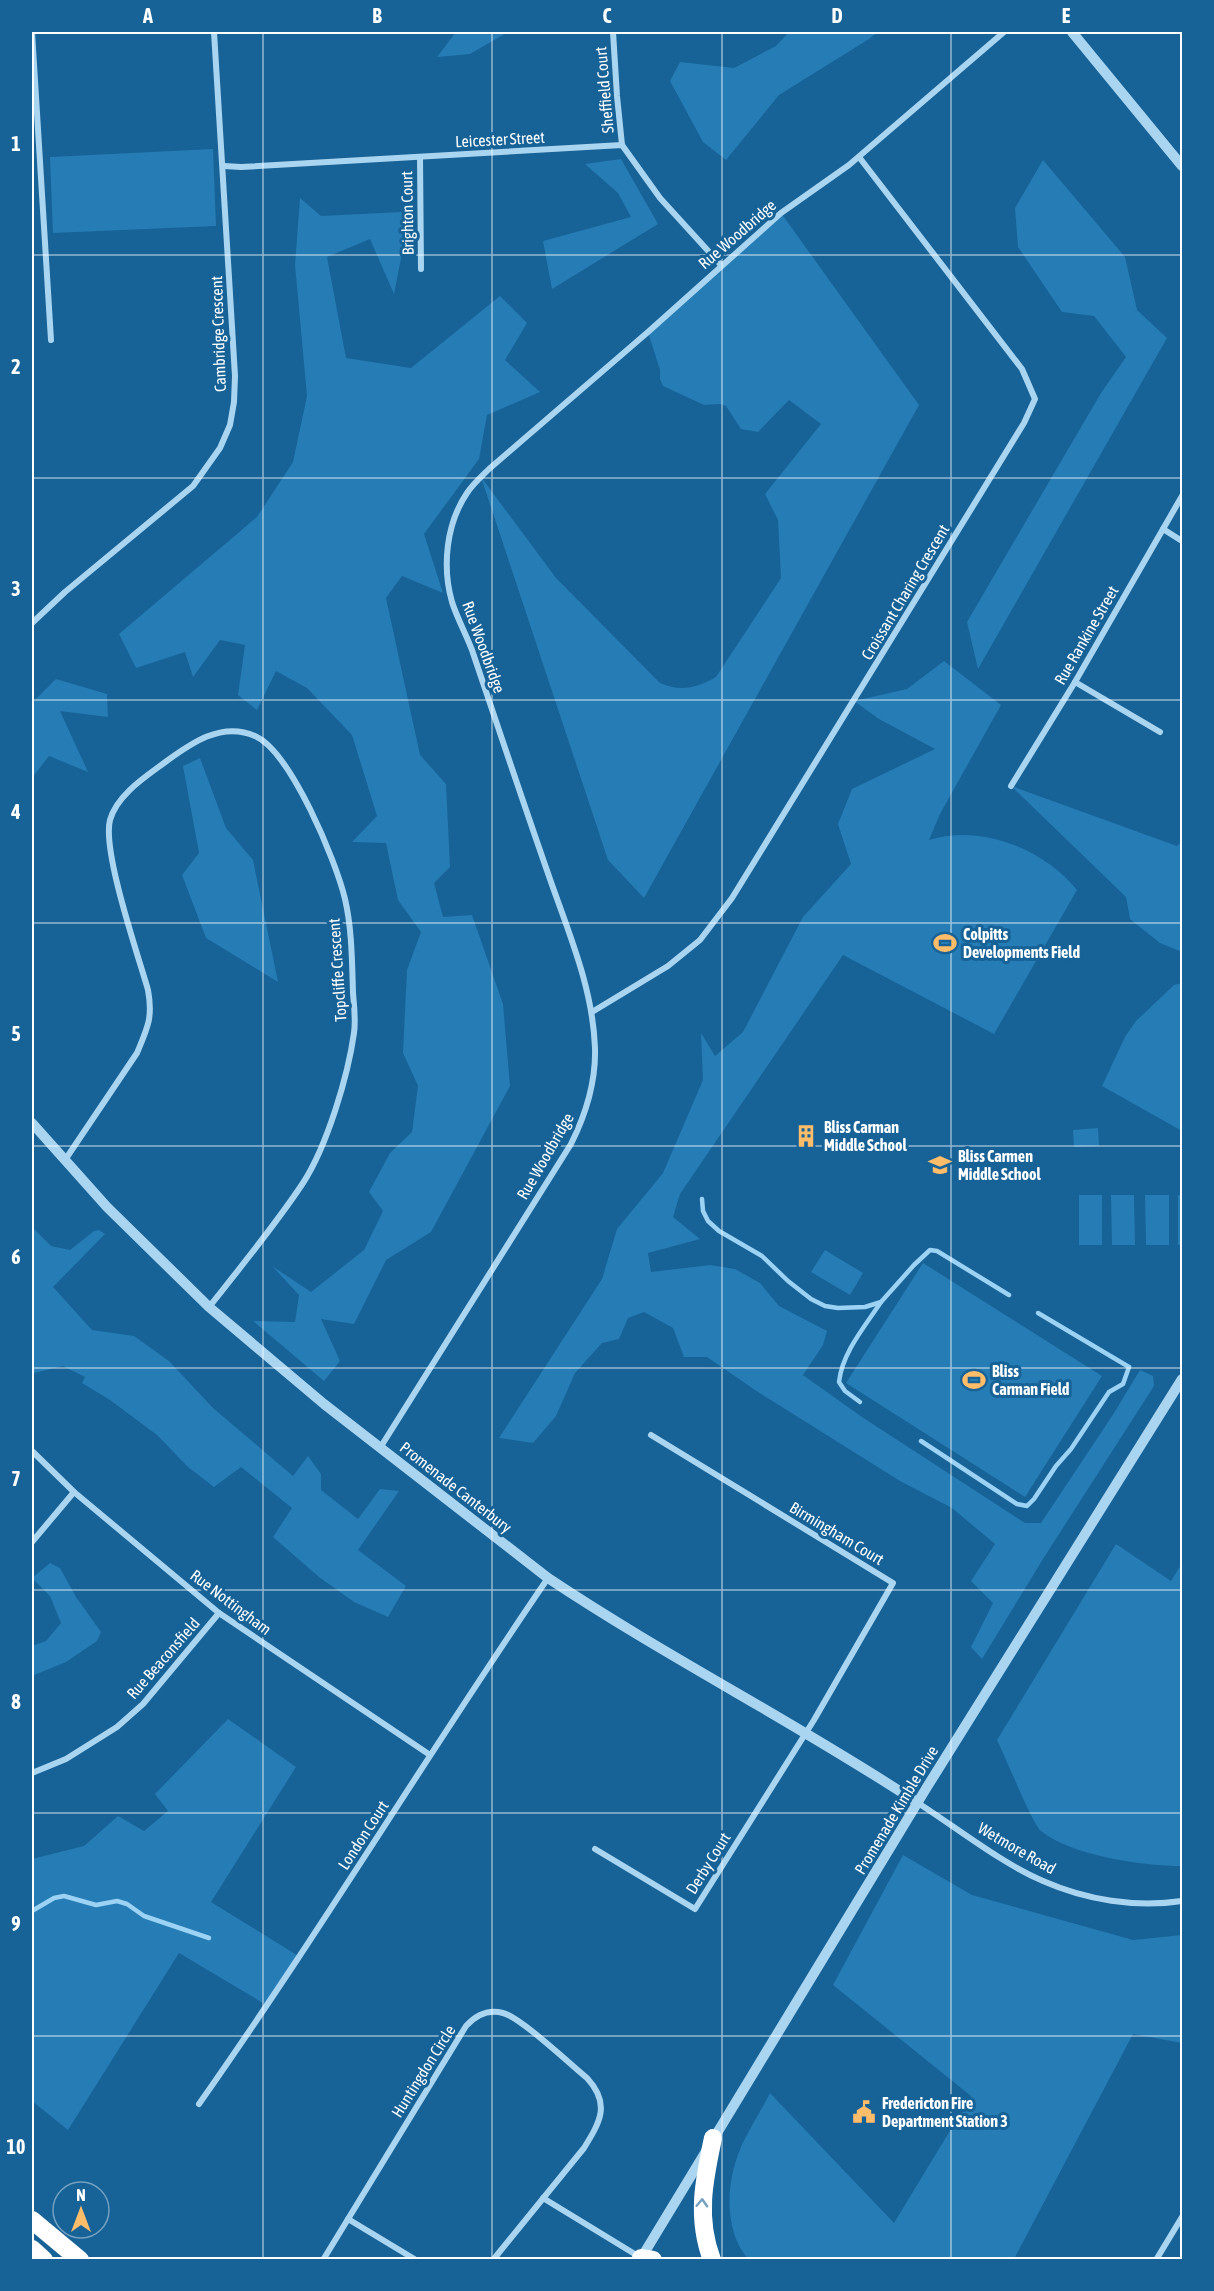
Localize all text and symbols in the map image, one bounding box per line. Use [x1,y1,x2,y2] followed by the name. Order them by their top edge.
[142,4,153,27] text: A
[372,4,382,27] text: B
[603,4,612,27] text: C
[831,4,843,27] text: D
[1062,4,1071,27] text: E
[591,46,617,134] street label: Sheffield Court
[455,128,546,150] street label: Leicester Street
[11,132,21,155] text: 1
[397,170,418,255] street label: Brighton Court
[695,196,780,273] street label: Rue Woodbridge
[207,275,230,392] street label: Cambridge Crescent
[11,355,21,378] text: 2
[858,521,954,663] street label: Croissant Charing Crescent
[11,577,21,600] text: 3
[1050,582,1122,688] street label: Rue Rankine Street
[458,599,509,696] street label: Rue Woodbridge
[10,800,21,823] text: 4
[324,917,351,1022] street label: Topcliffe Crescent
[963,925,1080,961] place label: Colpitts Developments Field
[932,930,958,956] sports icon: Colpitts Developments Field
[11,1022,21,1045] text: 5
[513,1110,578,1203] street label: Rue Woodbridge
[824,1118,908,1154] place label: Bliss Carman Middle School
[793,1123,819,1149] building icon: Bliss Carman Middle School
[958,1147,1042,1183] place label: Bliss Carmen Middle School
[927,1152,953,1178] school or university icon: Bliss Carmen Middle School
[11,1245,21,1268] text: 6
[992,1362,1070,1398] place label: Bliss Carman Field
[961,1367,987,1393] sports icon: Bliss Carman Field
[396,1438,516,1537] street label: Promenade Canterbury
[11,1467,21,1490] text: 7
[786,1498,888,1569] street label: Birmingham Court
[186,1566,275,1639] street label: Rue Nottingham
[123,1614,203,1702] street label: Rue Beaconsfield
[11,1690,21,1713] text: 8
[851,1743,941,1877] street label: Promenade Kimble Drive
[334,1797,392,1873] street label: London Court
[975,1819,1059,1877] street label: Wetmore Road
[682,1829,735,1897] street label: Derby Court
[11,1912,21,1935] text: 9
[387,2022,459,2121] street label: Huntingdon Circle
[882,2094,1008,2130] place label: Fredericton Fire Department Station 3
[851,2099,877,2125] public building icon: Fredericton Fire Department Station 3
[7,2135,25,2158] text: 10
[51,2180,111,2240] north arrow
[76,2186,86,2204] text: N
[696,2198,709,2207] one-way arrow

